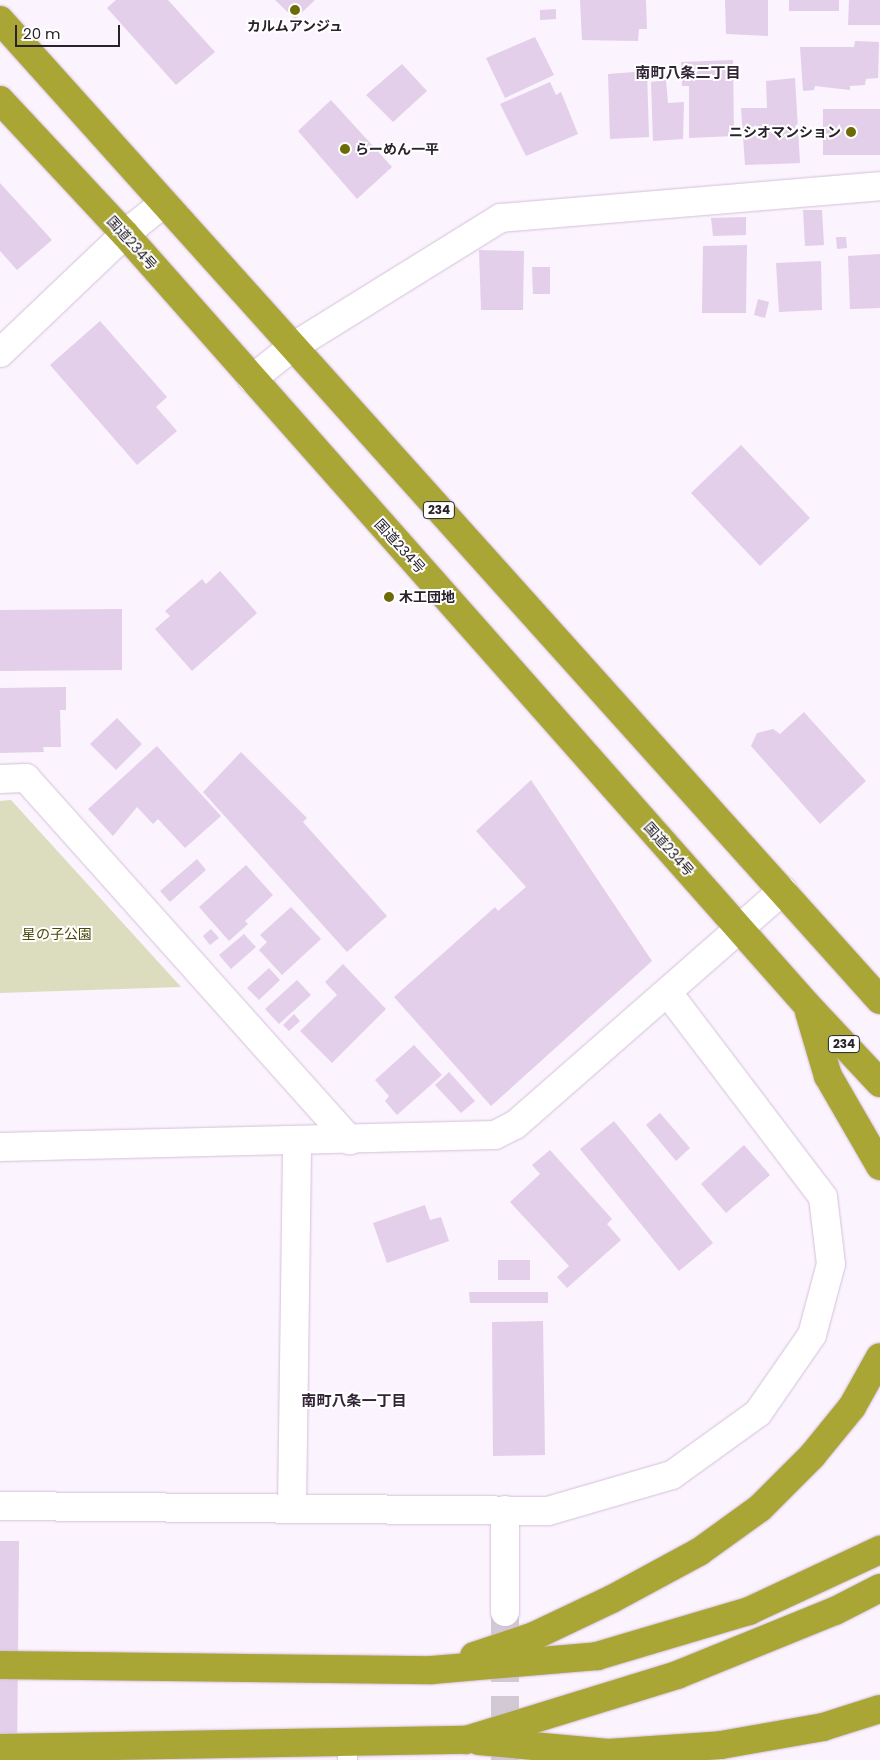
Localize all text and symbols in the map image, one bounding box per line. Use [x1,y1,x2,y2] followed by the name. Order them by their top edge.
[289,4,301,16] marker: カルムアンジュ
[18,15,122,47] scale bar
[246,18,344,34] place label: カルムアンジュ
[23,23,61,44] text: 20 m
[636,64,740,82] district label: 南町八条二丁目
[729,124,841,140] place label: ニシオマンション
[845,126,857,138] marker: ニシオマンション
[355,141,439,157] place label: らーめん一平
[339,143,351,155] marker: らーめん一平
[103,212,161,274] street label: 国道234号
[423,500,455,520] road number: 234
[371,515,429,577] street label: 国道234号
[399,589,455,605] place label: 木工団地
[383,591,395,603] marker: 木工団地
[640,818,698,880] street label: 国道234号
[22,926,92,942] park label: 星の子公園
[828,1034,860,1054] road number: 234
[302,1392,406,1410] district label: 南町八条一丁目

